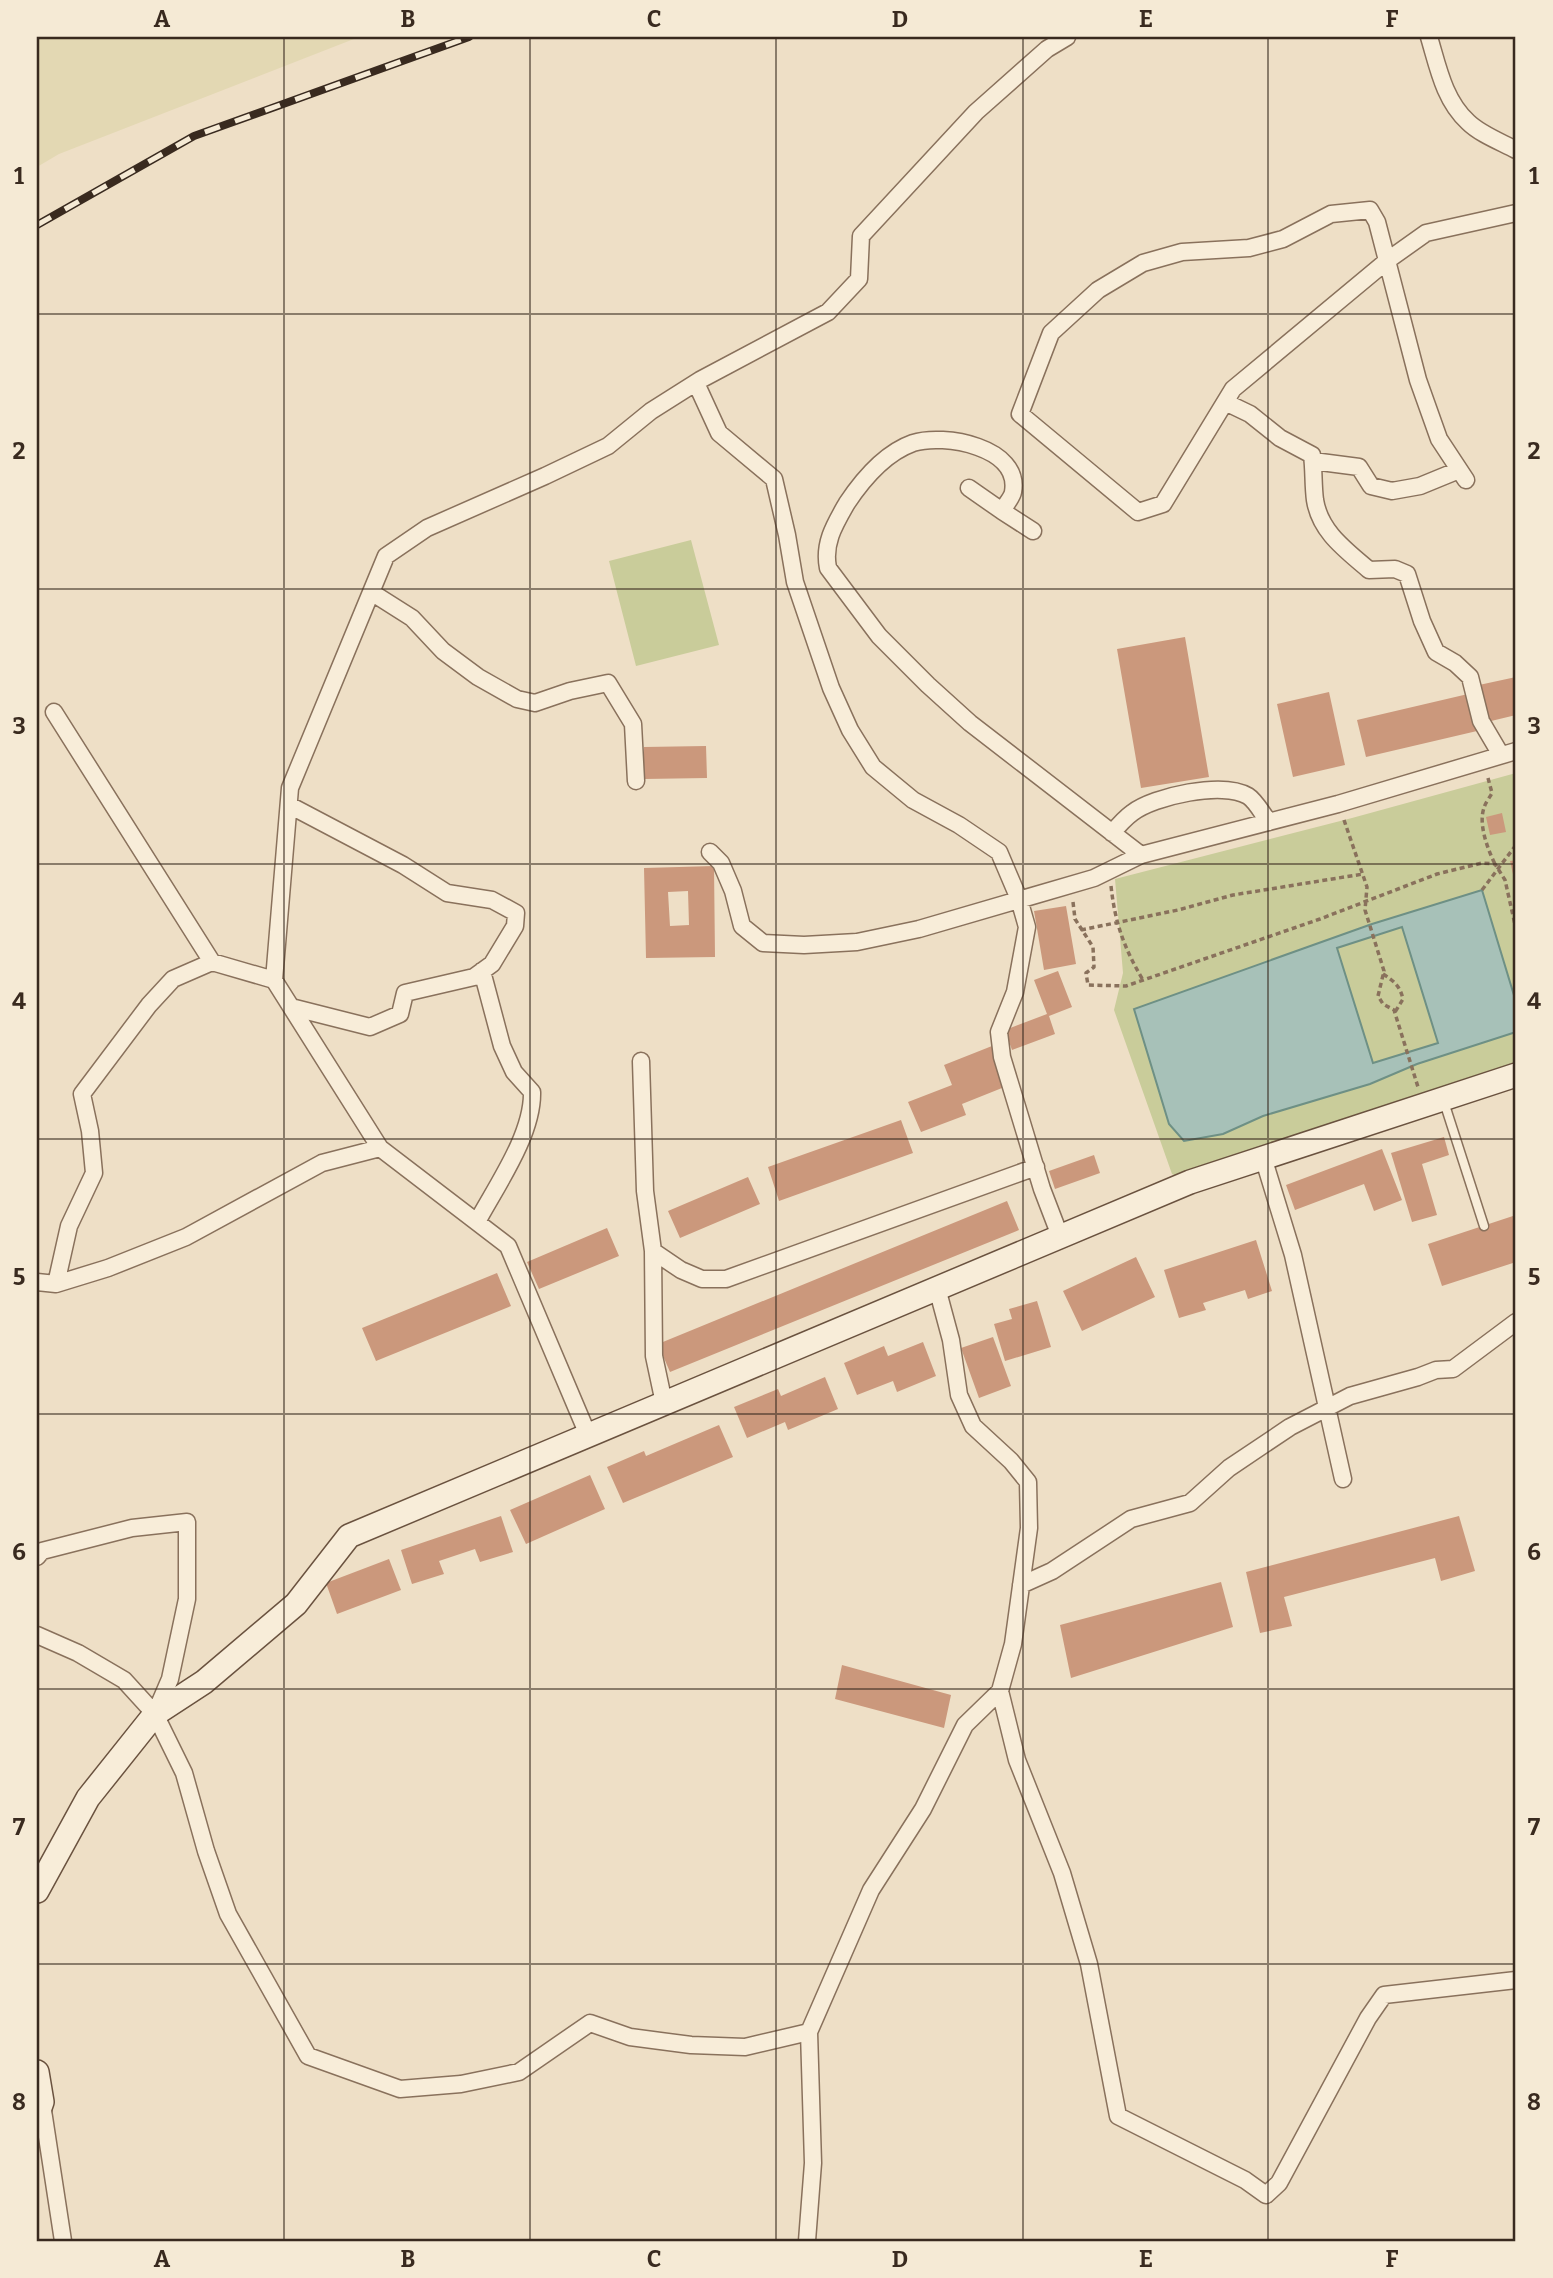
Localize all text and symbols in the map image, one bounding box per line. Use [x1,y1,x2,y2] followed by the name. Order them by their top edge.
[154,5,171,33] text: A
[401,5,415,33] text: B
[647,5,661,33] text: C
[892,5,908,33] text: D
[1139,5,1153,33] text: E
[1386,5,1399,33] text: F
[14,162,24,190] text: 1
[1529,162,1539,190] text: 1
[13,437,26,465] text: 2
[1528,437,1541,465] text: 2
[12,712,26,740] text: 3
[1527,712,1541,740] text: 3
[12,987,26,1015] text: 4
[1527,987,1541,1015] text: 4
[13,1263,25,1291] text: 5
[1528,1263,1540,1291] text: 5
[12,1538,26,1566] text: 6
[1527,1538,1541,1566] text: 6
[13,1813,26,1841] text: 7
[1528,1813,1541,1841] text: 7
[12,2088,26,2116] text: 8
[1527,2088,1541,2116] text: 8
[154,2245,171,2273] text: A
[401,2245,415,2273] text: B
[647,2245,661,2273] text: C
[892,2245,908,2273] text: D
[1139,2245,1153,2273] text: E
[1386,2245,1399,2273] text: F

